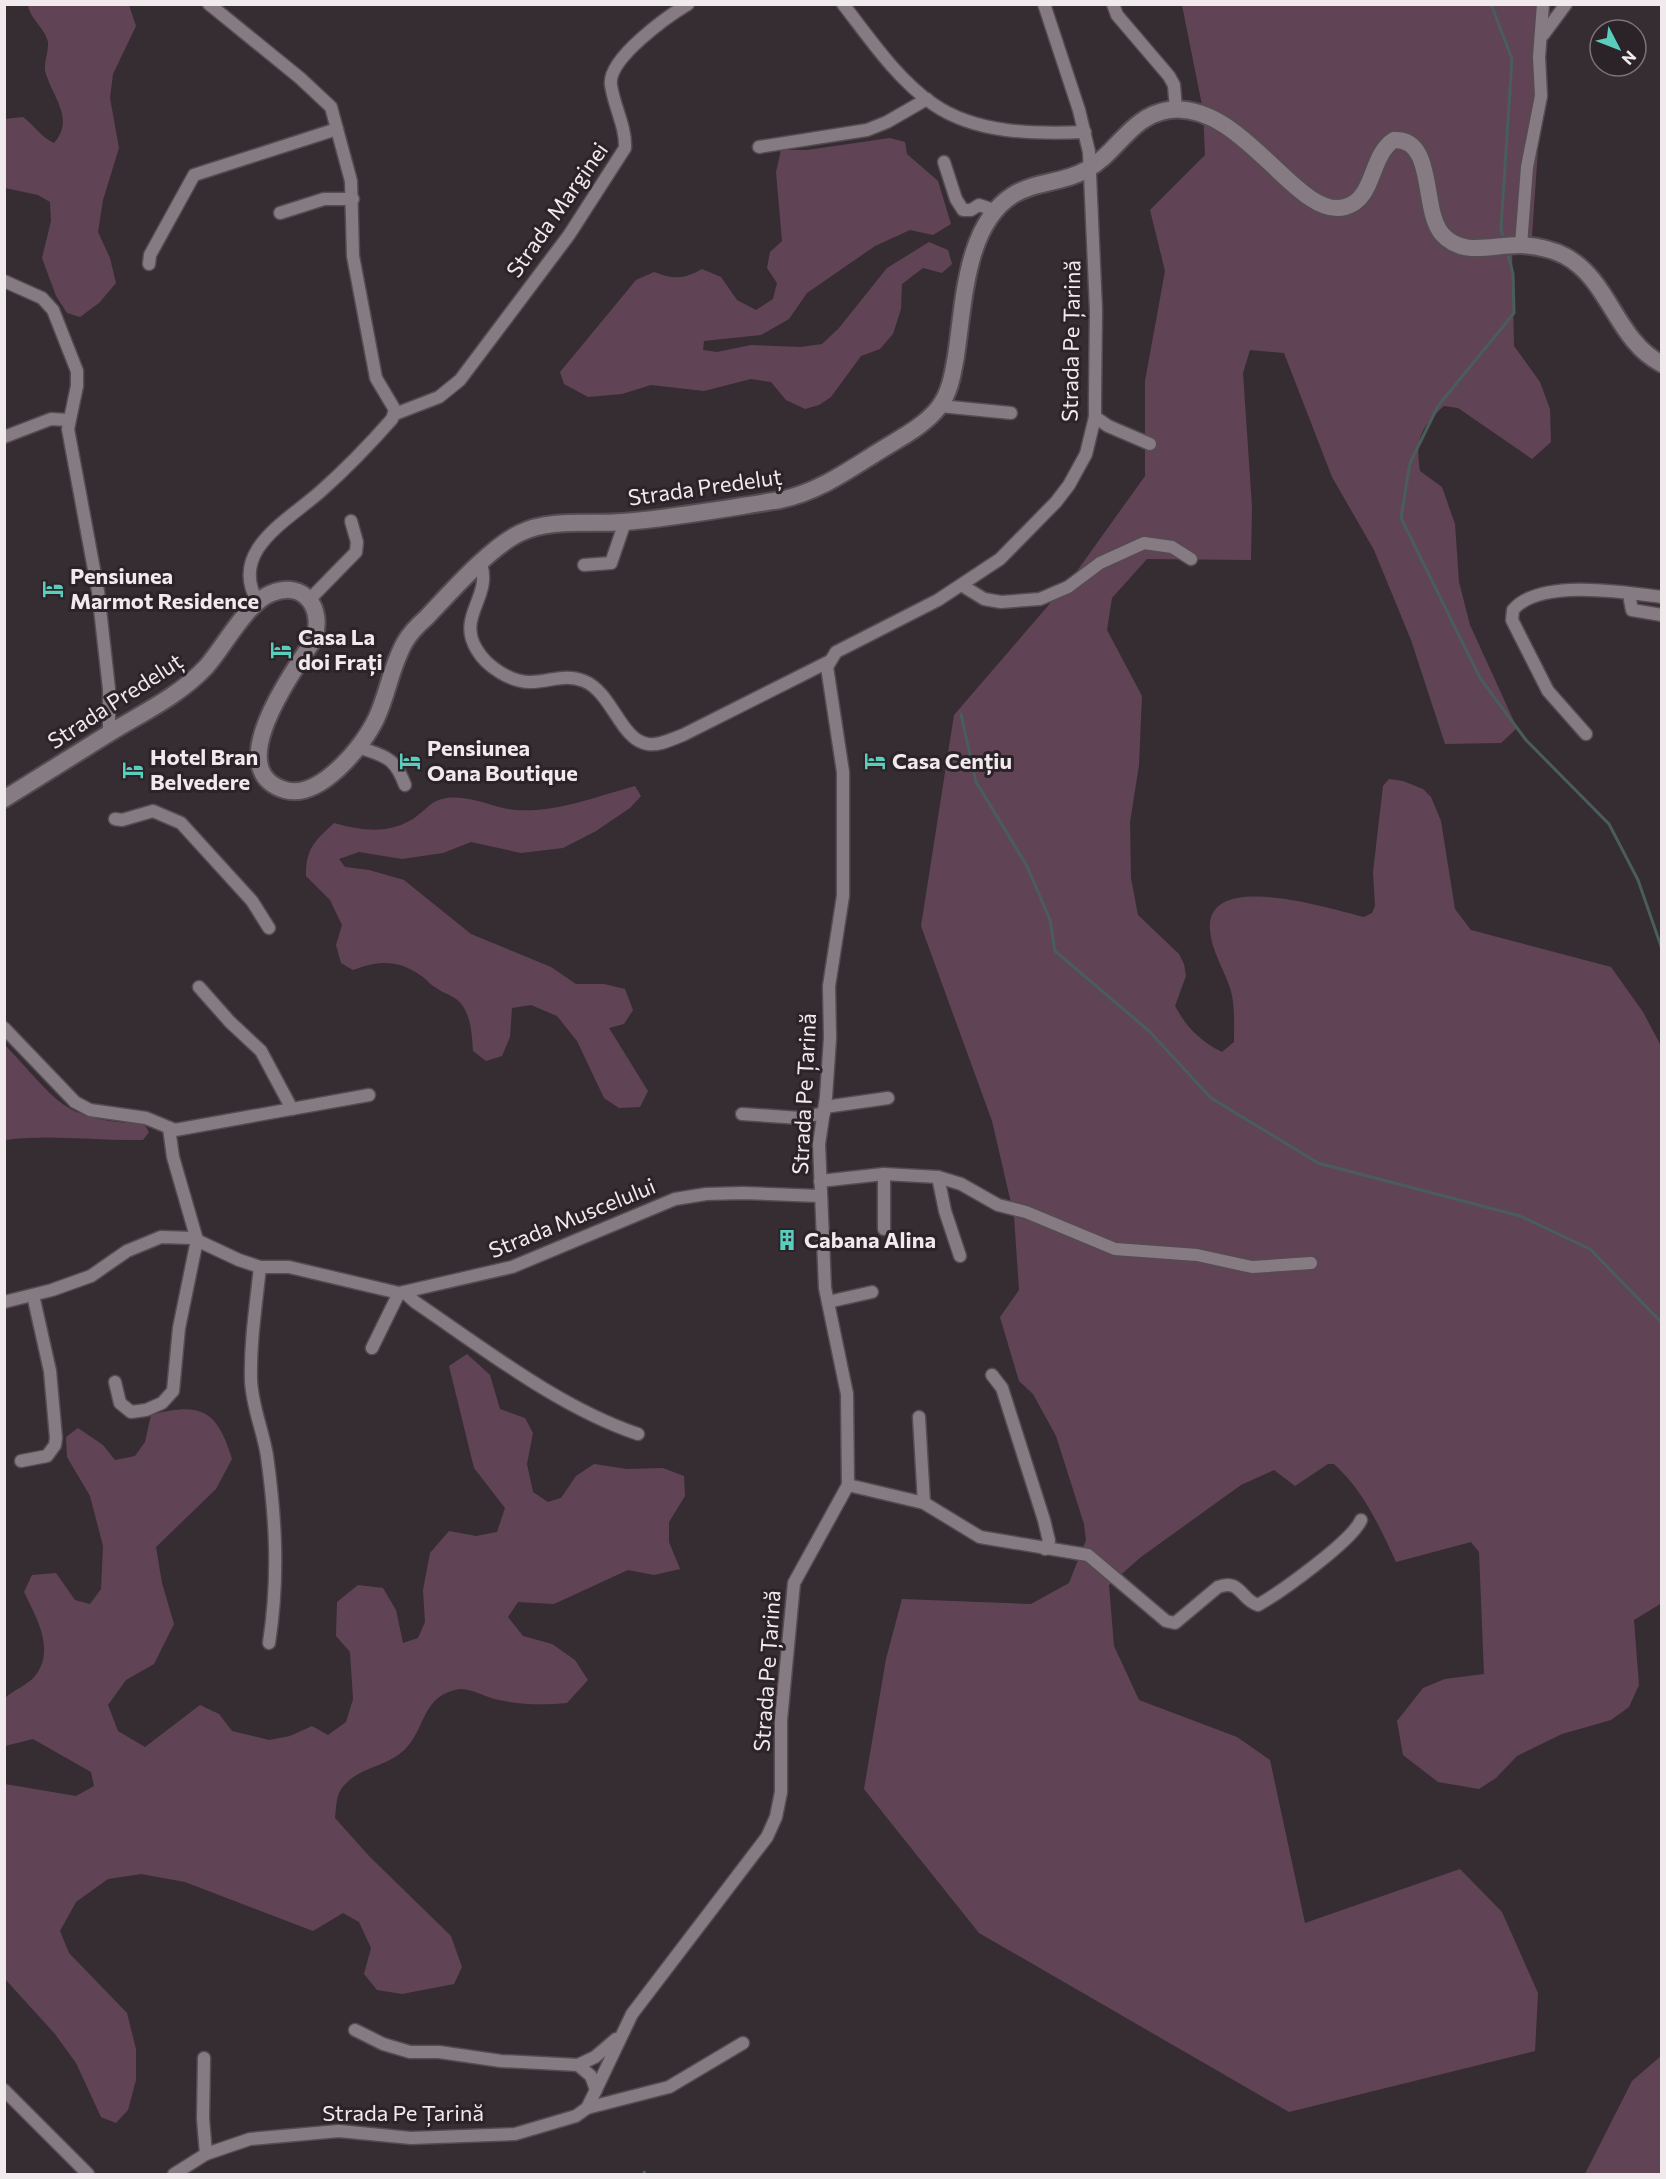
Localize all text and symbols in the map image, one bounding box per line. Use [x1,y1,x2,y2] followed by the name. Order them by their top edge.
[1588,18,1648,78] north arrow
[1618,48,1641,69] text: N
[500,137,613,282] street label: Strada Marginei
[1056,260,1086,422] street label: Strada Pe Țarină
[626,462,784,512] street label: Strada Predeluț
[70,562,259,614] place label: Pensiunea Marmot Residence
[41,577,65,601] hotel icon: Pensiunea Marmot Residence
[298,623,383,676] place label: Casa La doi Frați
[269,638,293,662] hotel icon: Casa La doi Frați
[42,647,188,755] street label: Strada Predeluț
[427,734,578,786] place label: Pensiunea Oana Boutique
[150,743,258,795] place label: Hotel Bran Belvedere
[892,747,1012,775] place label: Casa Cențiu
[398,749,422,773] hotel icon: Pensiunea Oana Boutique
[863,749,887,773] hotel icon: Casa Cențiu
[121,758,145,782] hotel icon: Hotel Bran Belvedere
[786,1013,822,1175] street label: Strada Pe Țarină
[485,1172,659,1263] street label: Strada Muscelului
[804,1226,936,1253] place label: Cabana Alina
[775,1228,799,1252] building icon: Cabana Alina
[747,1589,787,1753] street label: Strada Pe Țarină
[322,2099,484,2127] street label: Strada Pe Țarină

